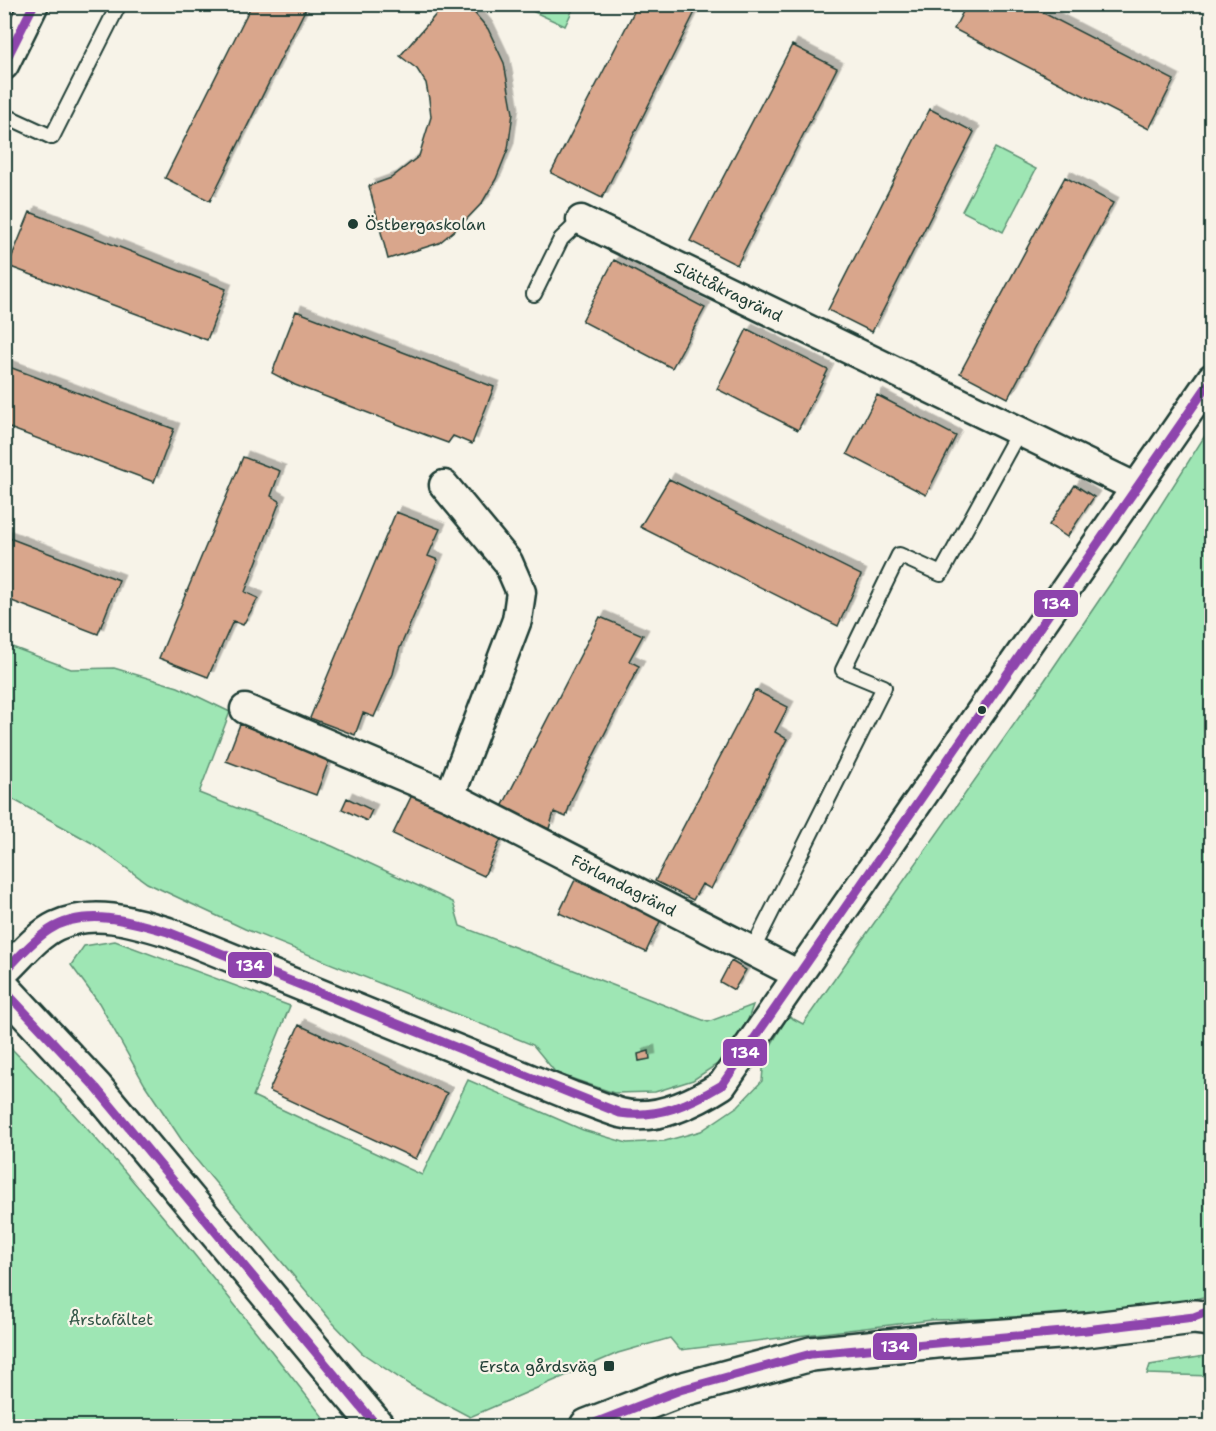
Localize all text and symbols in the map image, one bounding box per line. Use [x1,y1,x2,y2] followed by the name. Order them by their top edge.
[365,214,486,235] place label: Östbergaskolan
[346,217,360,231] marker: Östbergaskolan
[671,256,786,326] street label: Slättåkragränd
[1033,589,1079,618] line badge: 134
[1041,593,1071,614] text: 134
[976,704,988,716] unlabelled marker
[568,849,680,921] street label: Förlandagränd
[227,951,273,979] line badge: 134
[235,955,265,976] text: 134
[722,1038,768,1067] line badge: 134
[730,1042,760,1063] text: 134
[69,1308,153,1330] park label: Årstafältet
[872,1332,918,1361] line badge: 134
[880,1336,910,1357] text: 134
[479,1356,597,1377] place label: Ersta gårdsväg
[602,1359,616,1373] marker: Ersta gårdsväg

